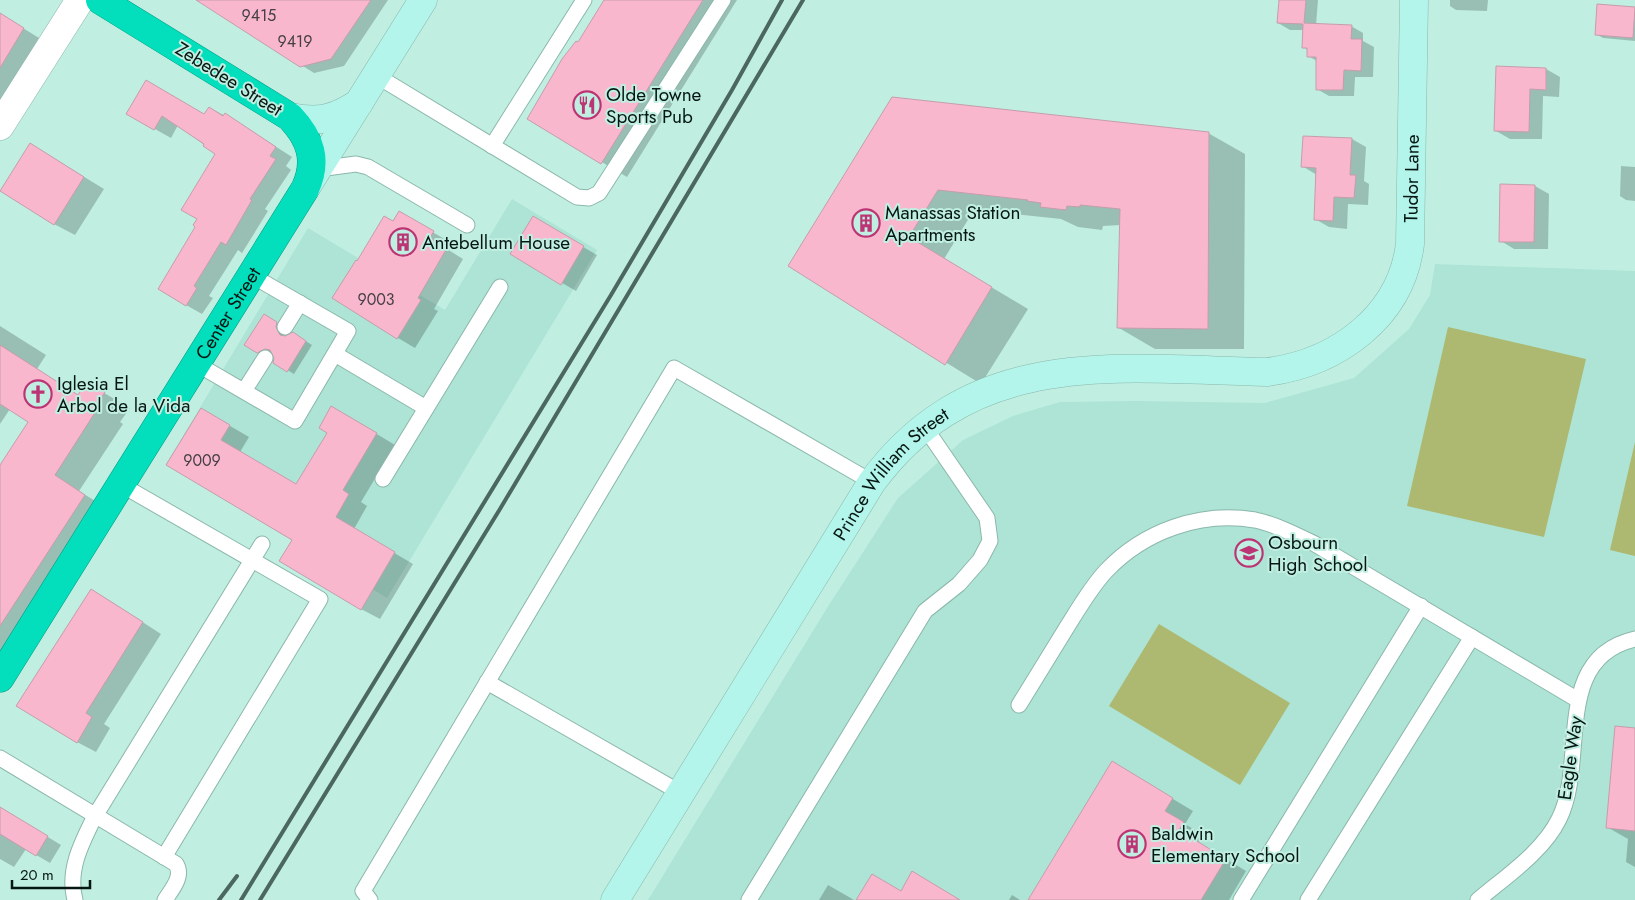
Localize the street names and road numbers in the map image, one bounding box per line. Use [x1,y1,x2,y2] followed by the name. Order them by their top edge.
[170,35,288,123] street label: Zebedee Street
[1397,134,1425,223] street label: Tudor Lane
[188,261,267,365] street label: Center Street
[826,400,954,545] street label: Prince William Street
[1551,714,1589,802] street label: Eagle Way

